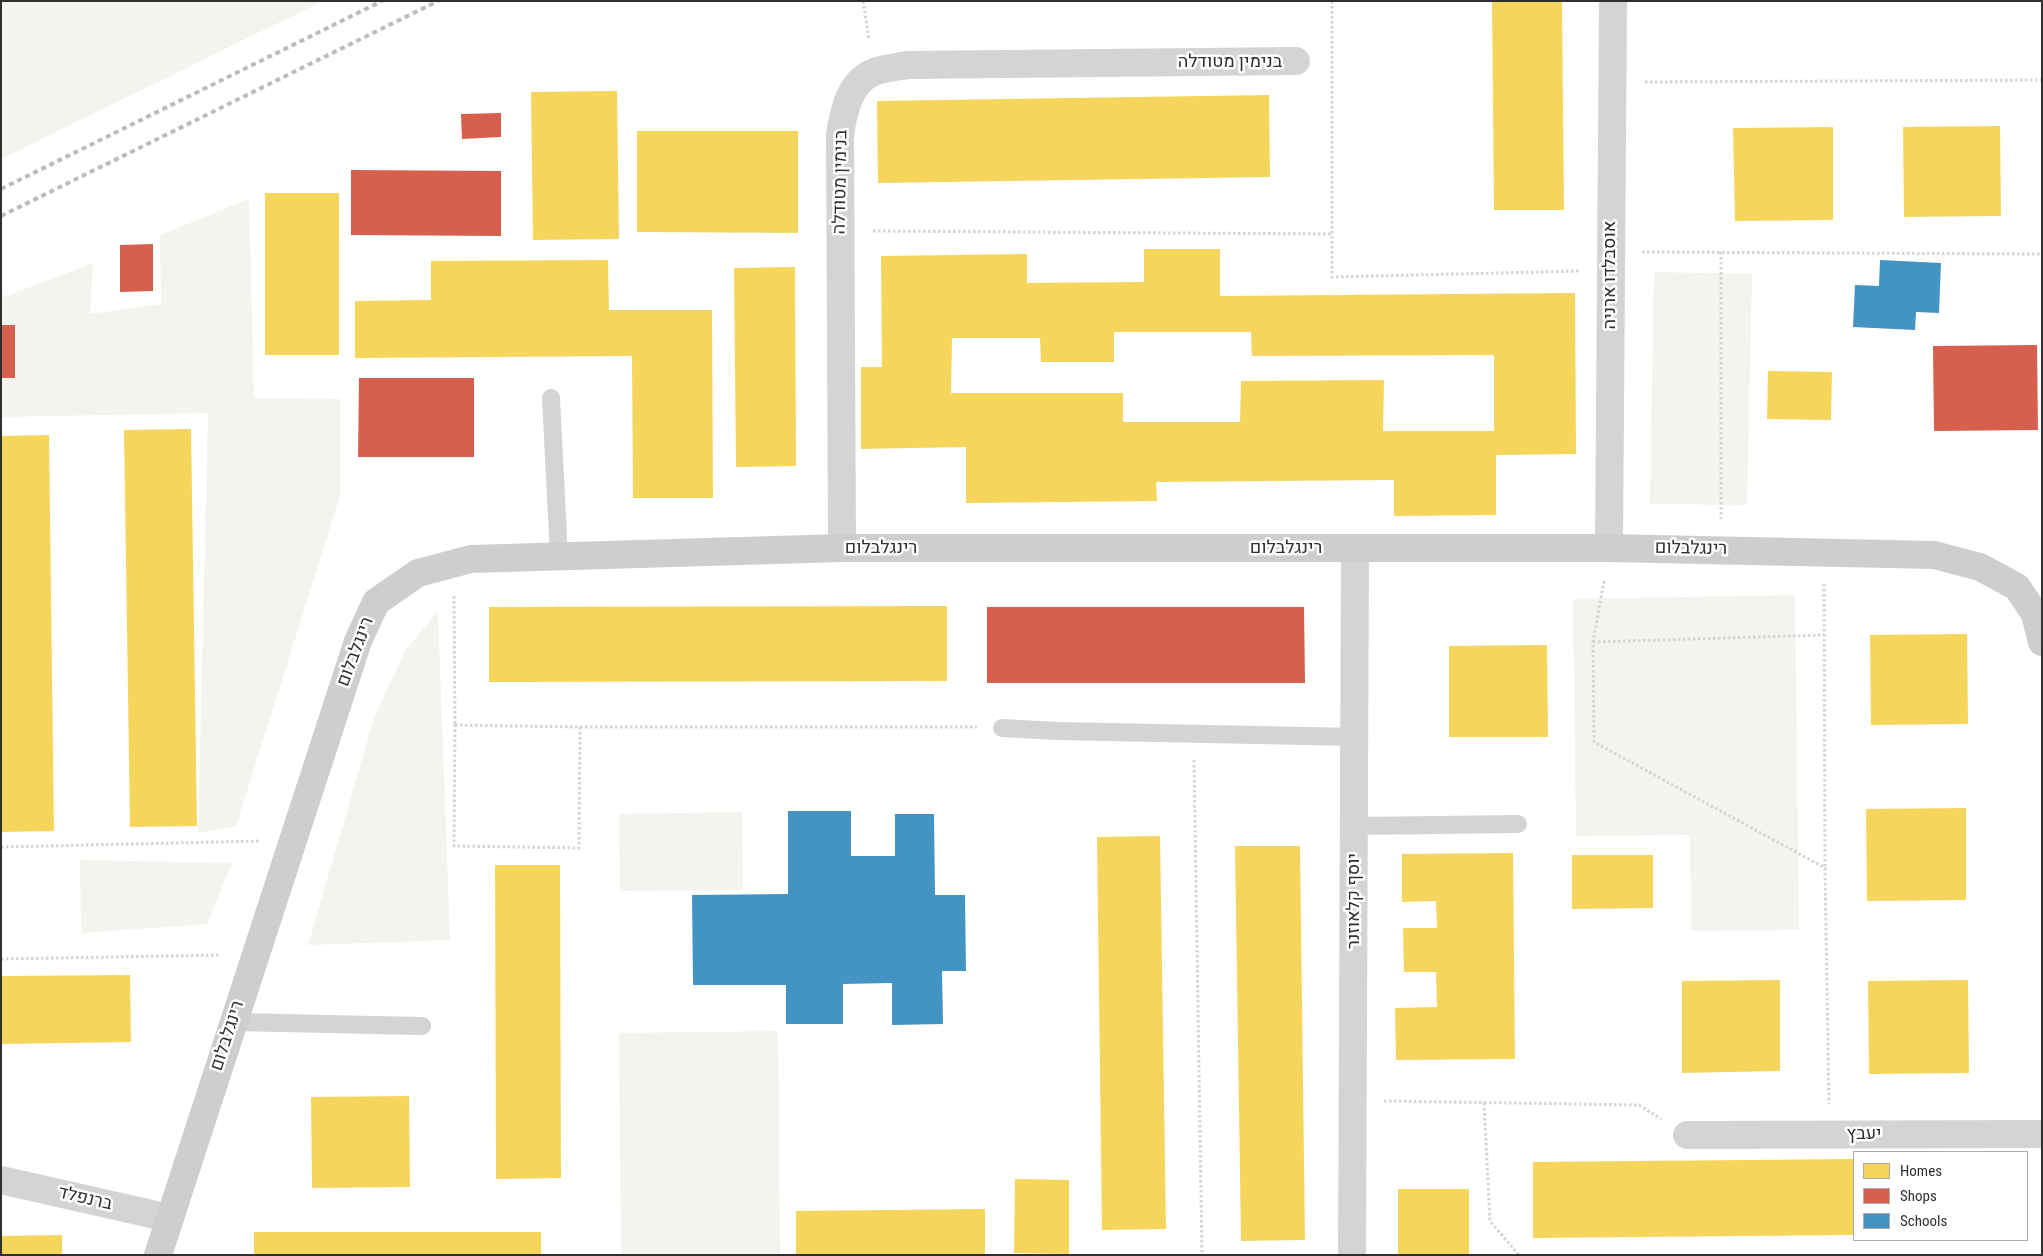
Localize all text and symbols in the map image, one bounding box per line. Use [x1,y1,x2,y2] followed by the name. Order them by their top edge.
[1178,51,1282,73] street label: בנימין מטודלה
[829,130,853,234] street label: בנימין מטודלה
[1599,221,1621,329] street label: אוסבלדו ארניה
[845,537,917,559] street label: רינגלבלום
[1250,537,1322,559] street label: רינגלבלום
[1655,538,1727,560] street label: רינגלבלום
[333,614,379,690] street label: רינגלבלום
[1343,853,1365,949] street label: יוסף קלאוזנר
[207,998,249,1074] street label: רינגלבלום
[1847,1123,1881,1145] street label: יעבץ
[1853,1151,2028,1241] legend
[1900,1162,1942,1180] text: Homes
[56,1182,114,1216] street label: ברנפלד
[1900,1187,1937,1205] text: Shops
[1900,1212,1947,1230] text: Schools

